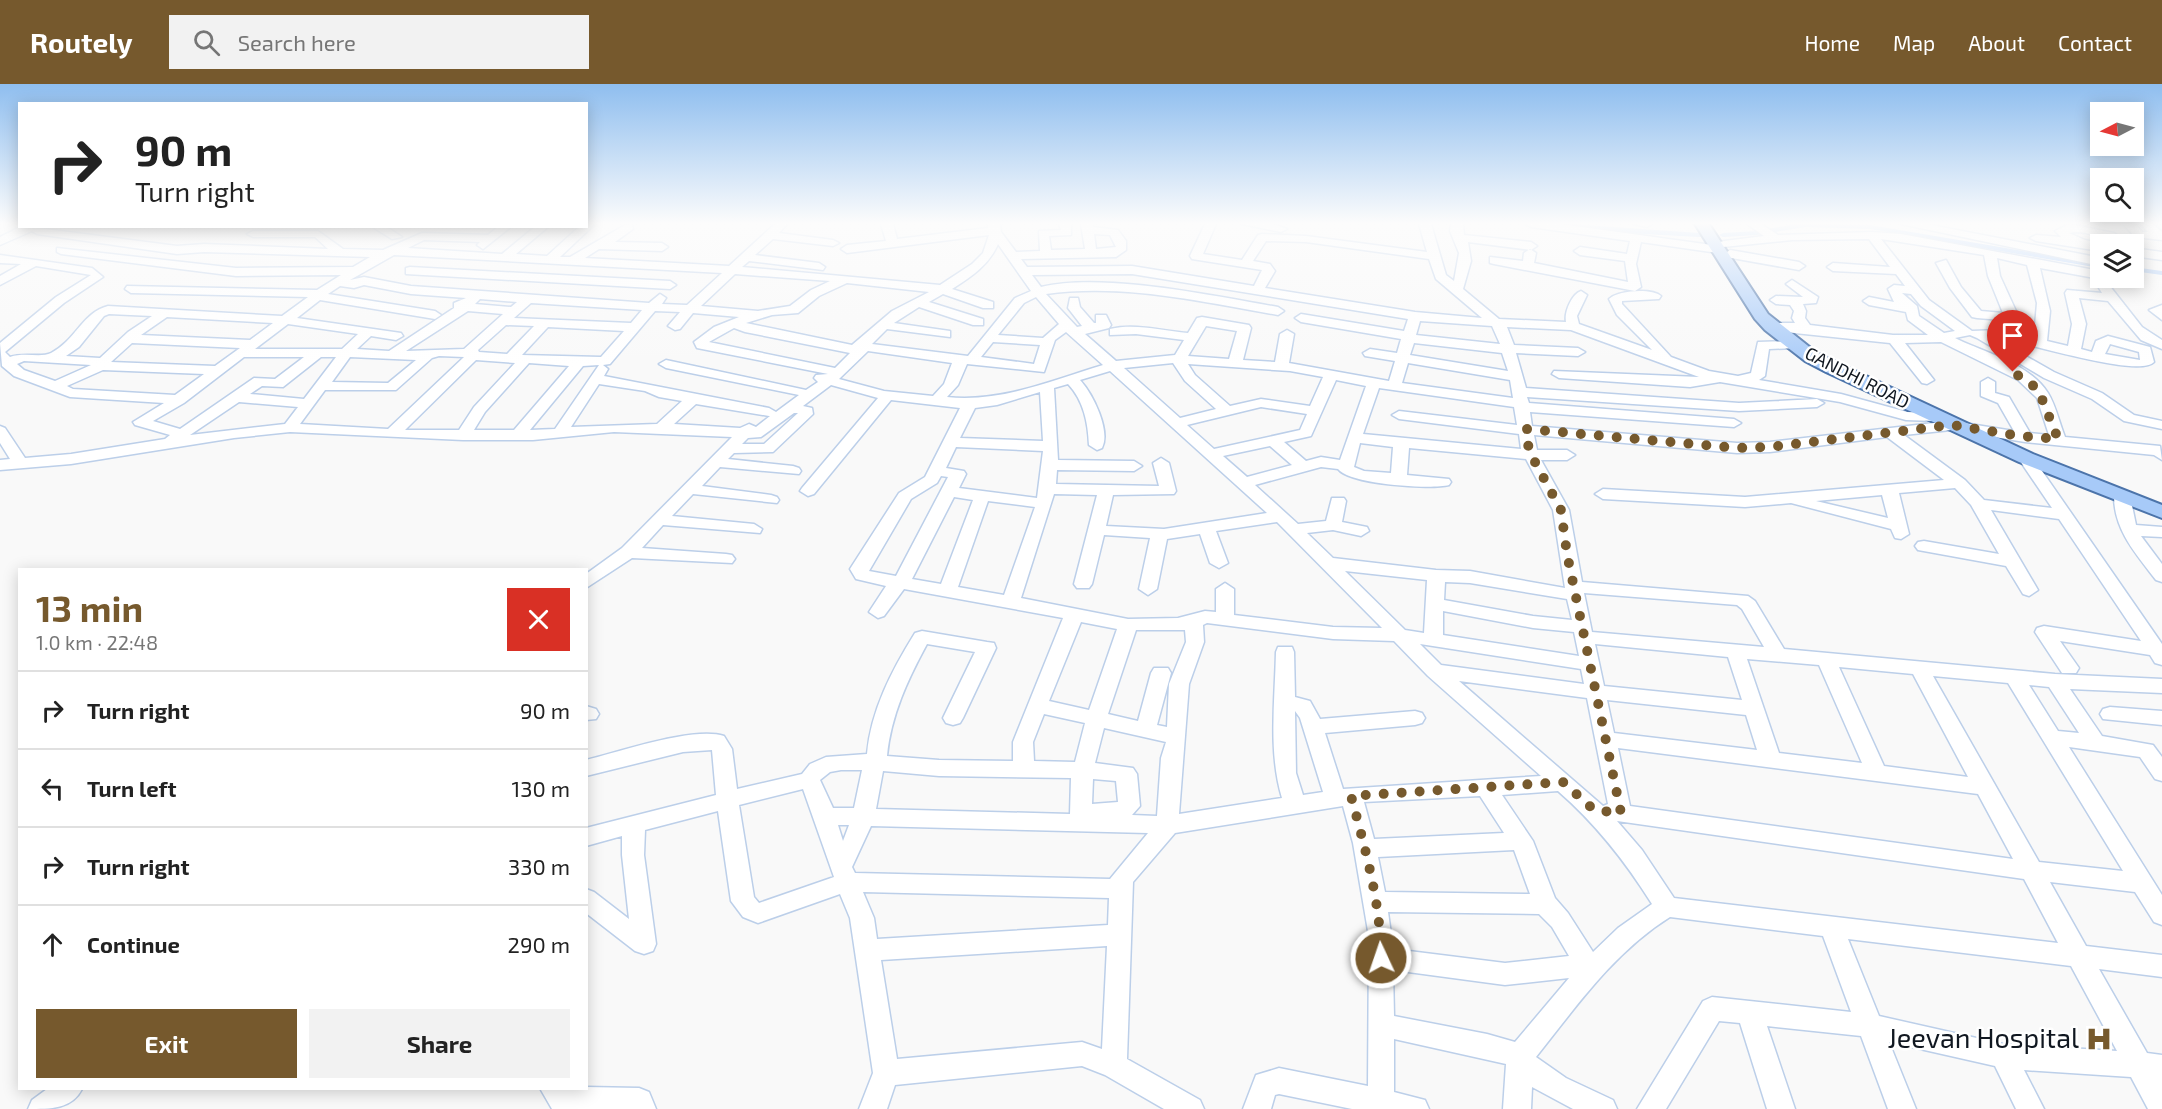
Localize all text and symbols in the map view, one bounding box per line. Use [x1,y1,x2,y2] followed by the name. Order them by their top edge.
[169,15,589,69] search box
[30,25,133,59] text: Routely
[190,26,223,59] icon: search
[238,29,356,55] text: Search here
[1804,30,1860,55] text: Home
[1893,30,1935,55] text: Map
[1968,30,2025,55] text: About
[2058,30,2132,55] text: Contact
[2090,102,2144,156] north arrow
[2090,102,2144,288] map controls
[135,124,232,174] text: 90 m
[36,126,114,204] icon: right
[2090,168,2144,222] button: search
[135,175,255,207] text: Turn right
[2090,234,2144,288] button: layers
[1987,310,2038,372] pin
[1996,319,2029,352] icon: arrive
[1802,341,1913,413] street label: GANDHI ROAD
[36,586,143,629] text: 13 min
[507,588,570,651] button: close
[36,630,158,654] text: 1.0 km · 22:48
[36,694,69,727] icon: right
[87,697,189,723] text: Turn right
[520,697,570,723] text: 90 m
[36,772,69,805] icon: left
[87,775,176,801] text: Turn left
[512,775,570,801] text: 130 m
[36,850,69,883] icon: right
[87,853,189,879] text: Turn right
[508,853,570,879] text: 330 m
[1349,926,1413,990] position arrow
[36,928,69,961] icon: ahead
[87,931,180,957] text: Continue
[508,931,570,957] text: 290 m
[36,1009,297,1078] button: Exit
[309,1009,570,1078] button: Share
[1888,1021,2079,1054] place label: Jeevan Hospital
[2084,1024,2114,1054] hospital icon: Jeevan Hospital

